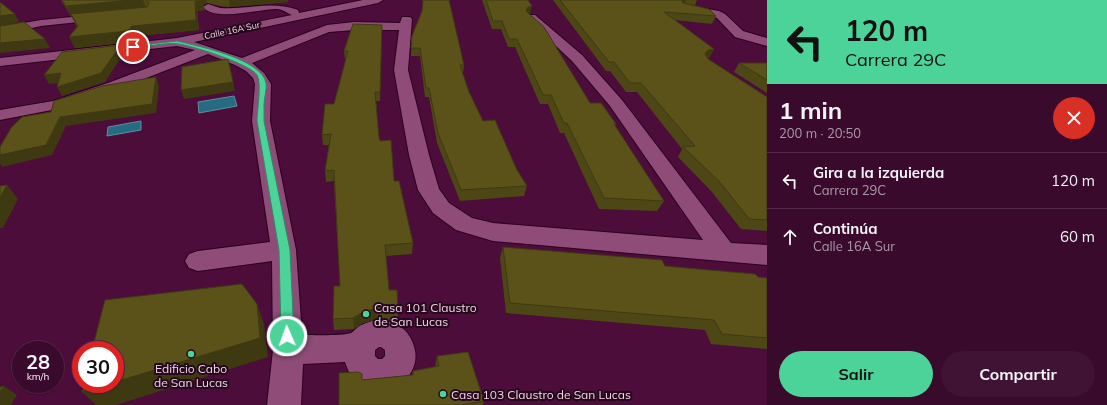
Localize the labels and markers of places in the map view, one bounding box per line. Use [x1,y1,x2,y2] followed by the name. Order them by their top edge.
[116,30,150,64] pin
[374,300,477,329] place label: Casa 101 Claustro de San Lucas
[361,309,371,319] marker: Casa 101 Claustro de San Lucas
[186,349,196,359] marker: Edificio Cabo de San Lucas
[154,361,228,390] place label: Edificio Cabo de San Lucas
[451,387,631,402] place label: Casa 103 Claustro de San Lucas
[438,389,448,399] marker: Casa 103 Claustro de San Lucas

